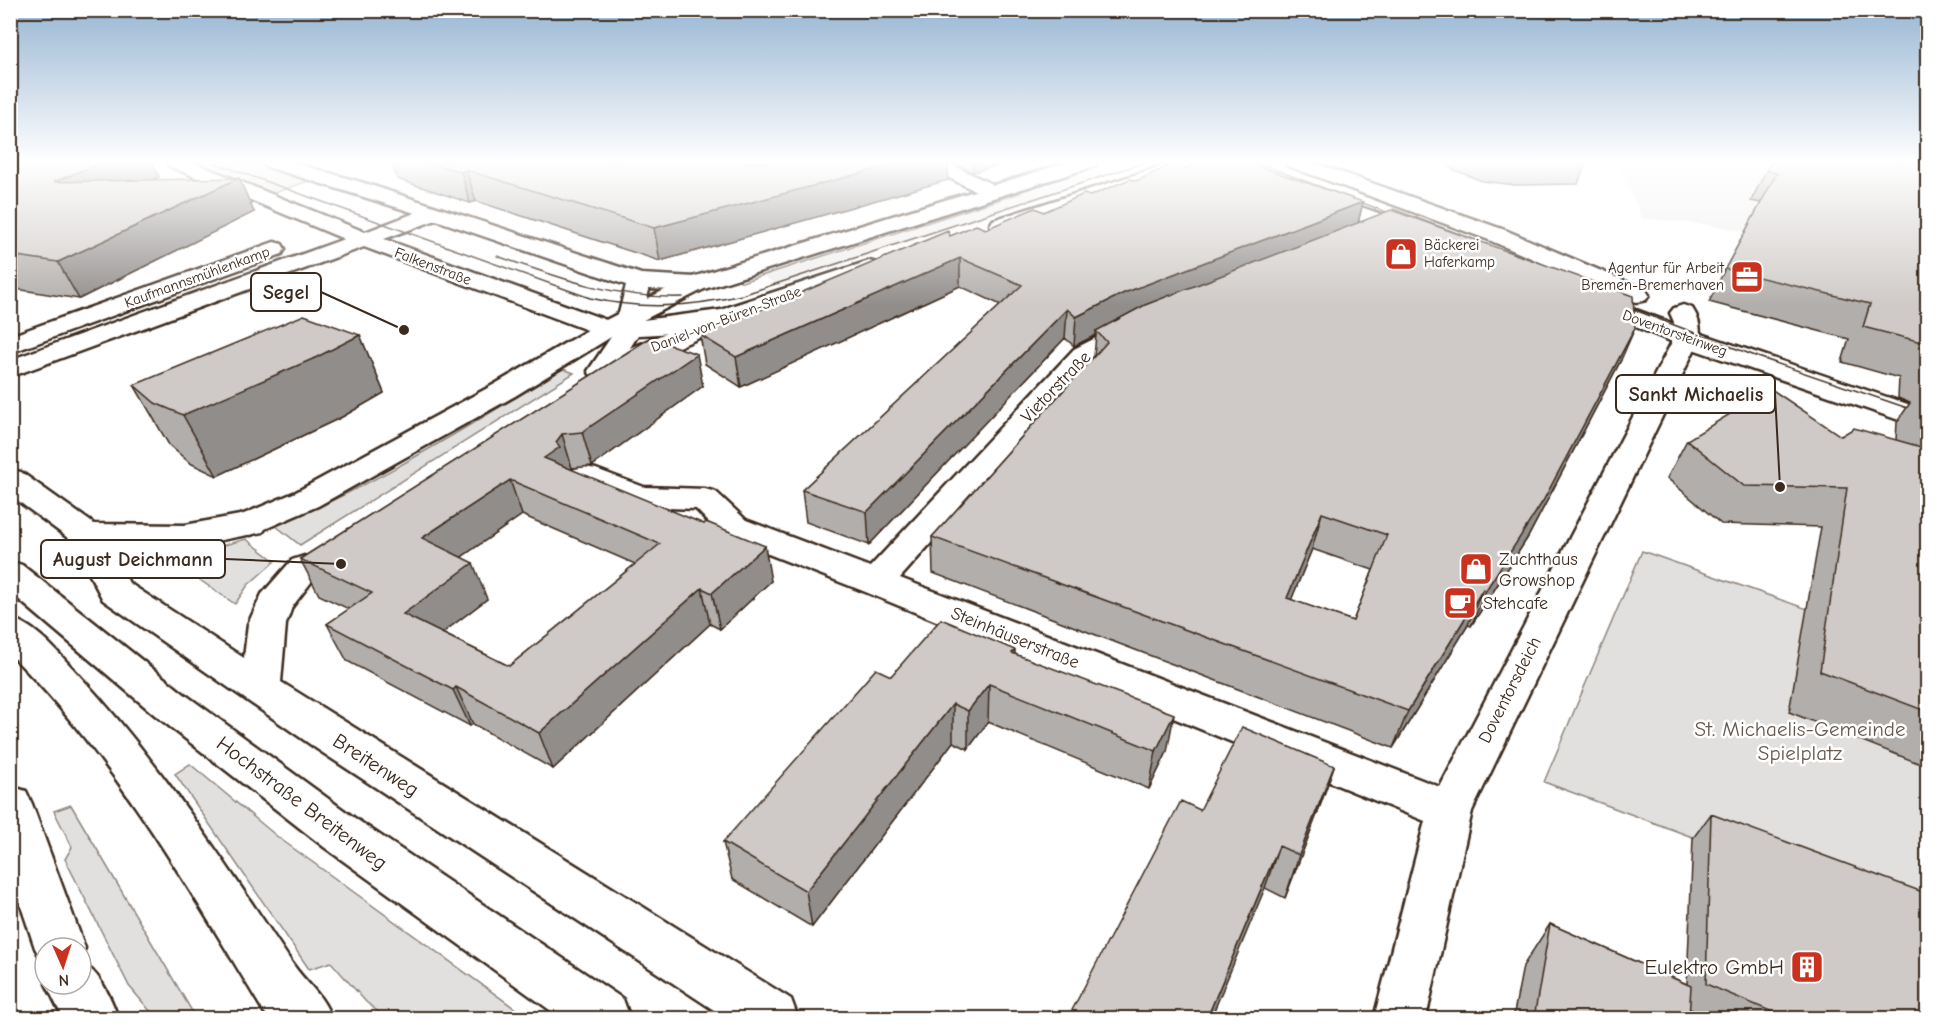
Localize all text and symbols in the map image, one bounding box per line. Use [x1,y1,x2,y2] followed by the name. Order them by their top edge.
[1383,236,1419,272] shop icon: Bäckerei Haferkamp
[1424,236,1495,271] place label: Bäckerei Haferkamp
[122,242,272,312] street label: Kaufmannsmühlenkamp
[392,243,474,289] street label: Falkenstraße
[1581,259,1725,294] place label: Agentur für Arbeit Bremen-Bremerhaven
[1729,259,1765,295] office icon: Agentur für Arbeit Bremen-Bremerhaven
[251,273,321,311] callout: Segel
[263,281,309,304] text: Segel
[648,282,804,356] street label: Daniel-von-Büren-Straße
[1620,306,1730,360] street label: Doventorsteinweg
[1017,347,1095,427] street label: Vietorstraße
[1616,375,1775,413] callout: Sankt Michaelis
[1629,383,1763,406] text: Sankt Michaelis
[41,540,225,578] callout: August Deichmann
[53,548,213,571] text: August Deichmann
[1499,549,1578,591] place label: Zuchthaus Growshop
[1458,551,1494,587] shop icon: Zuchthaus Growshop
[1442,585,1478,621] cafe icon: Stehcafe
[1483,593,1548,614] place label: Stehcafe
[948,603,1082,673] street label: Steinhäuserstraße
[1474,633,1546,747] street label: Doventorsdeich
[1695,717,1905,765] park label: St. Michaelis-Gemeinde Spielplatz
[329,728,423,802] street label: Breitenweg
[212,731,392,875] street label: Hochstraße Breitenweg
[33,936,93,996] north arrow
[1789,949,1825,985] building icon: Eulektro GmbH
[1644,955,1784,979] place label: Eulektro GmbH
[58,971,69,989] text: N

